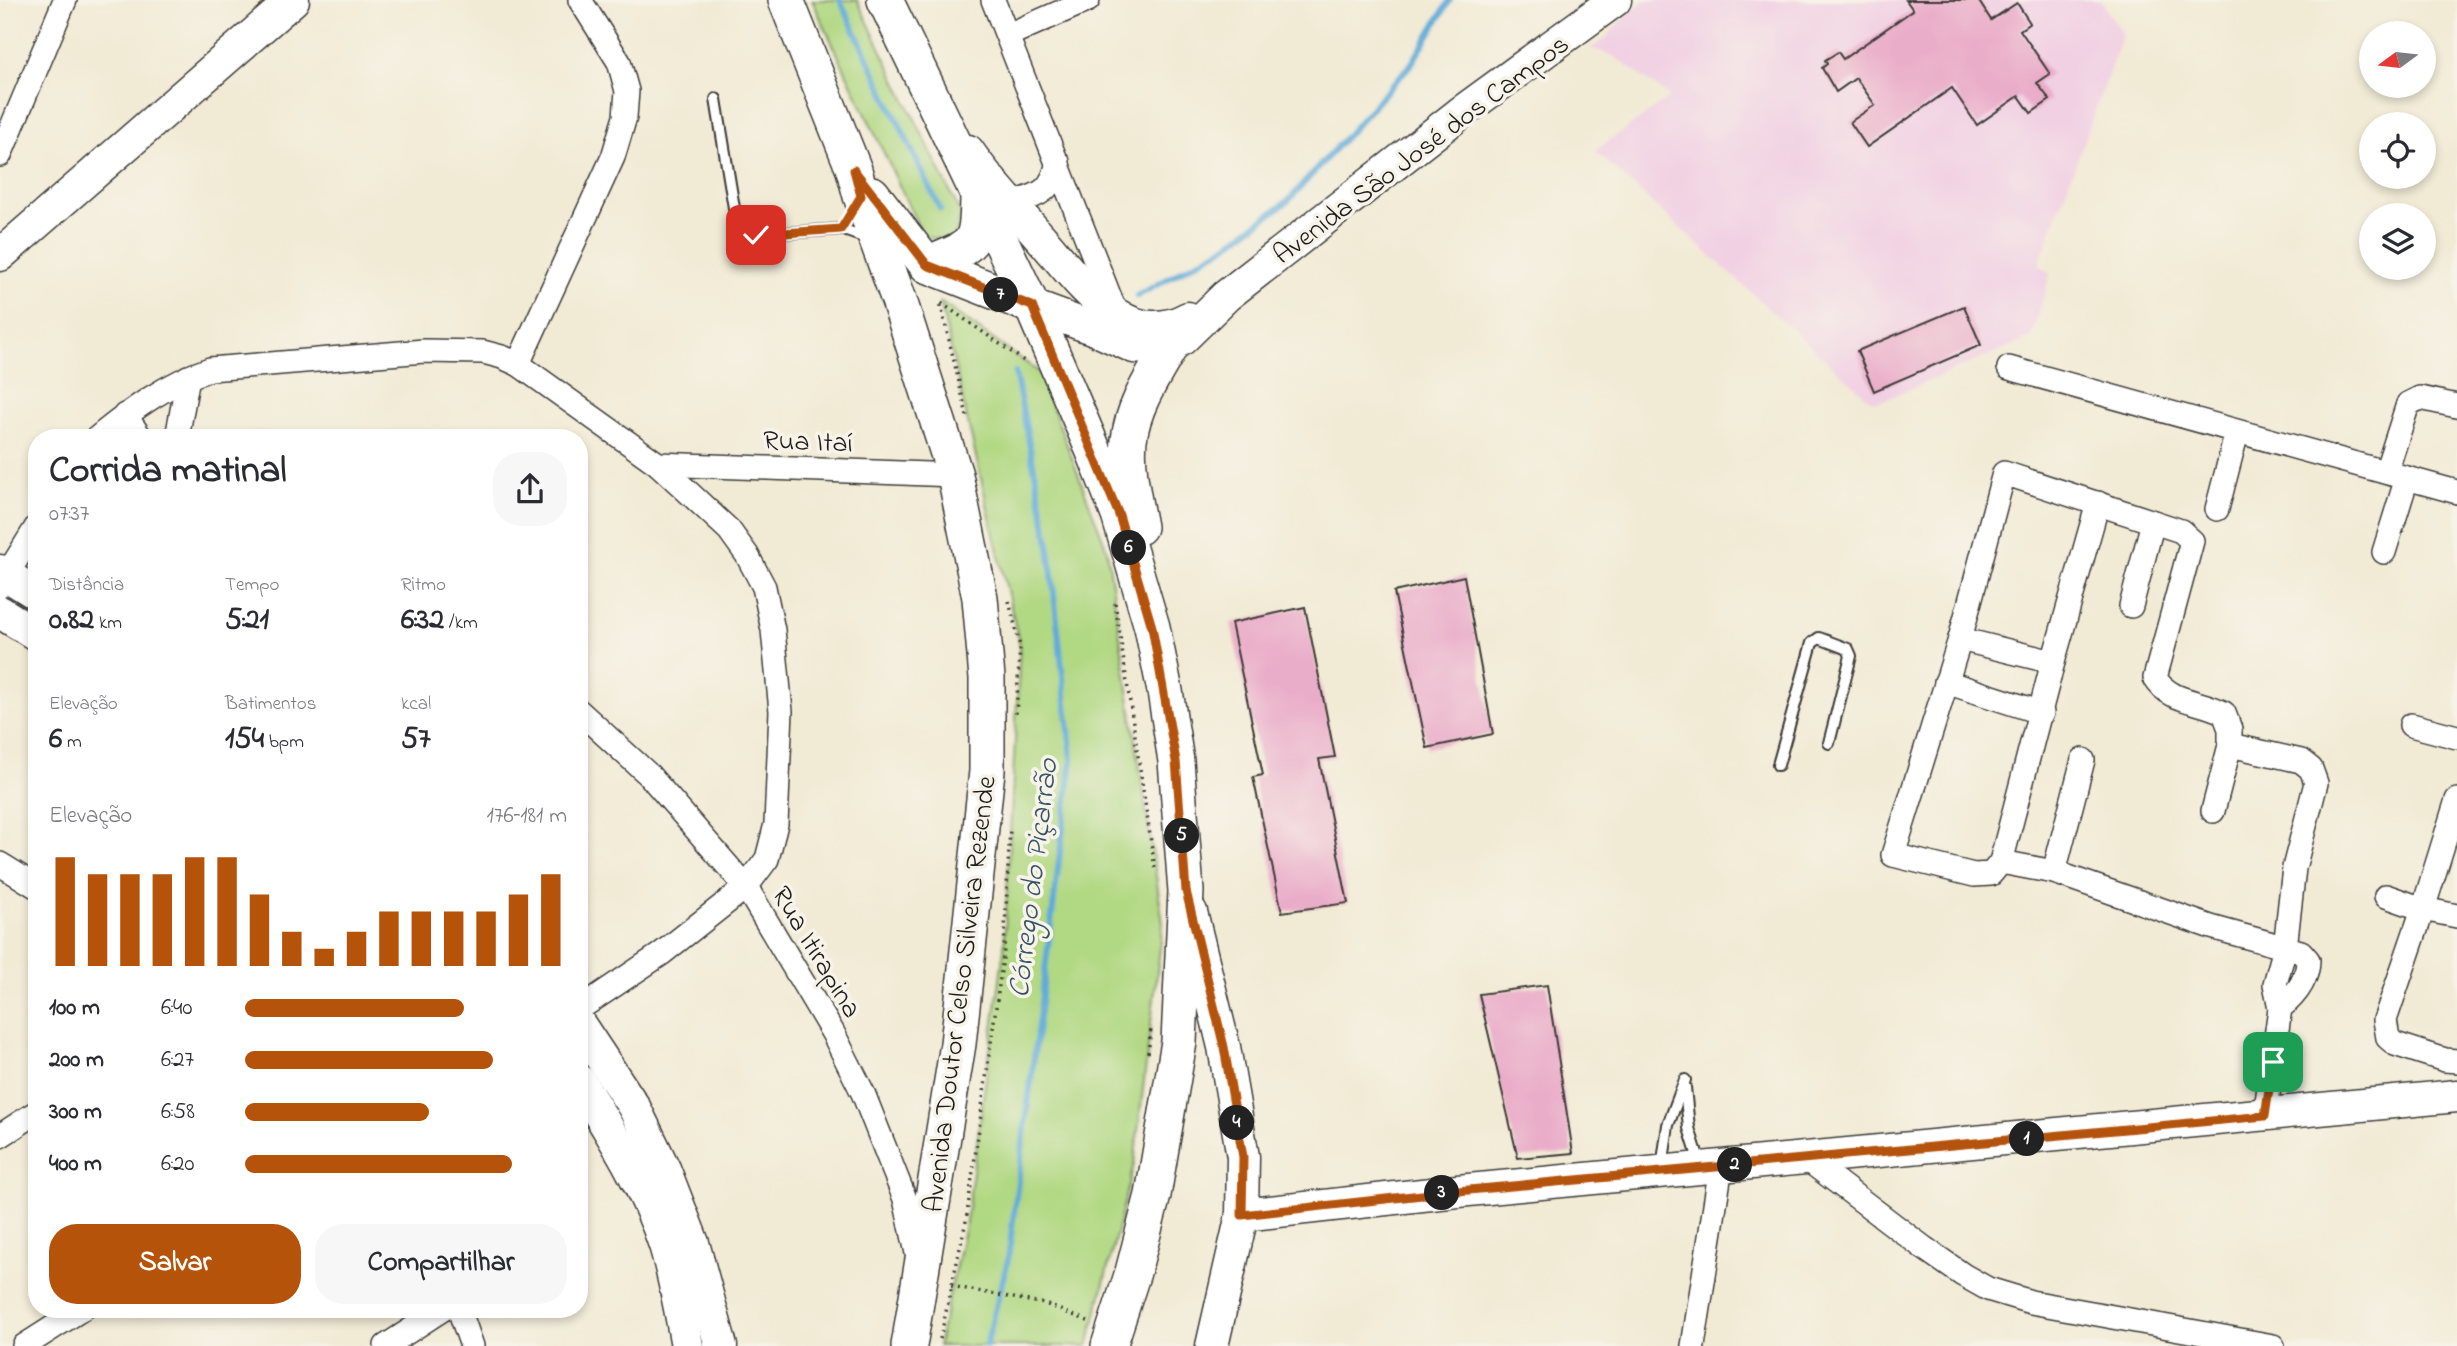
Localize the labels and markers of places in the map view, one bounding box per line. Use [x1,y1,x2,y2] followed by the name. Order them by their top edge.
[726,205,786,265] pin
[984,278,1018,312] pin: 7
[1112,530,1146,566] pin: 6
[1164,818,1200,854] pin: 5
[2243,1032,2303,1092] pin
[1220,1106,1254,1140] pin: 4
[2010,1122,2044,1156] pin: 1
[1718,1148,1752,1182] pin: 2
[1424,1176,1460,1210] pin: 3

